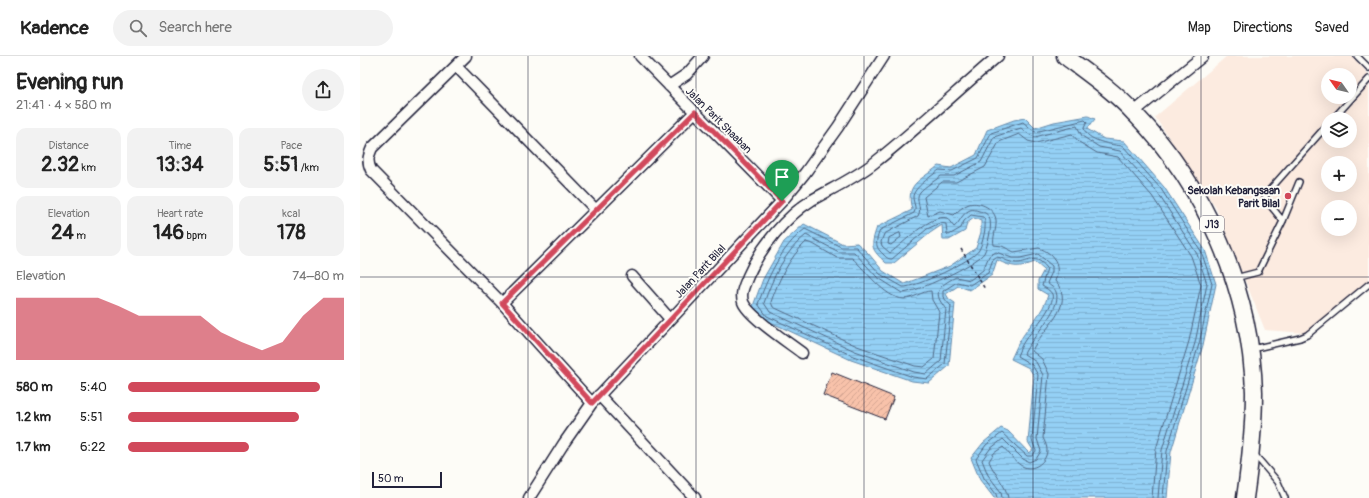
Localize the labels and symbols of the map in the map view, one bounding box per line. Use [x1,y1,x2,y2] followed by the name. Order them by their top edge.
[1321,68,1357,104] north arrow
[683,85,754,156] street label: Jalan Parit Shaaban
[765,160,799,201] pin
[1187,184,1280,210] place label: Sekolah Kebangsaan Parit Bilal
[1283,191,1293,201] marker: Sekolah Kebangsaan Parit Bilal
[1200,216,1224,232] road number: J13
[672,242,728,301] street label: Jalan Parit Bilal
[372,470,442,489] scale bar

